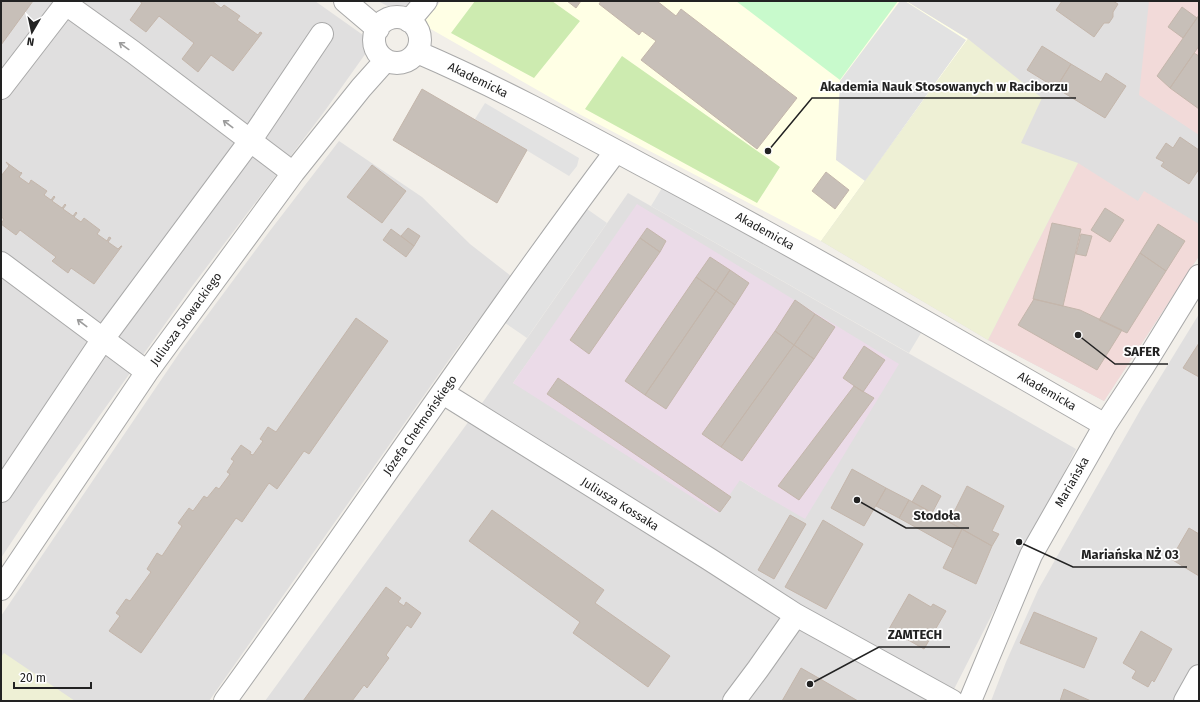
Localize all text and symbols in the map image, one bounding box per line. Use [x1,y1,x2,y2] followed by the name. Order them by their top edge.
[12,12,52,52] north arrow
[26,34,35,48] text: N
[119,42,130,50] one-way arrow
[446,59,510,101] street label: Akademicka
[812,73,1076,98] callout: Akademia Nauk Stosowanych w Raciborzu
[819,79,1068,94] text: Akademia Nauk Stosowanych w Raciborzu
[223,120,234,128] one-way arrow
[733,209,797,253] street label: Akademicka
[147,270,225,368] street label: Juliusza Słowackiego
[77,319,88,327] one-way arrow
[1115,339,1168,364] callout: SAFER
[1124,344,1161,359] text: SAFER
[1015,369,1079,413] street label: Akademicka
[380,372,460,478] street label: Józefa Chełmońskiego
[1052,454,1092,510] street label: Mariańska
[579,475,661,533] street label: Juliusza Kossaka
[906,503,969,528] callout: Stodoła
[914,508,960,523] text: Stodoła
[1073,542,1187,567] callout: Mariańska NŻ 03
[1081,547,1179,562] text: Mariańska NŻ 03
[879,622,950,647] callout: ZAMTECH
[888,627,942,642] text: ZAMTECH
[14,664,91,690] scale bar
[20,671,46,685] text: 20 m

